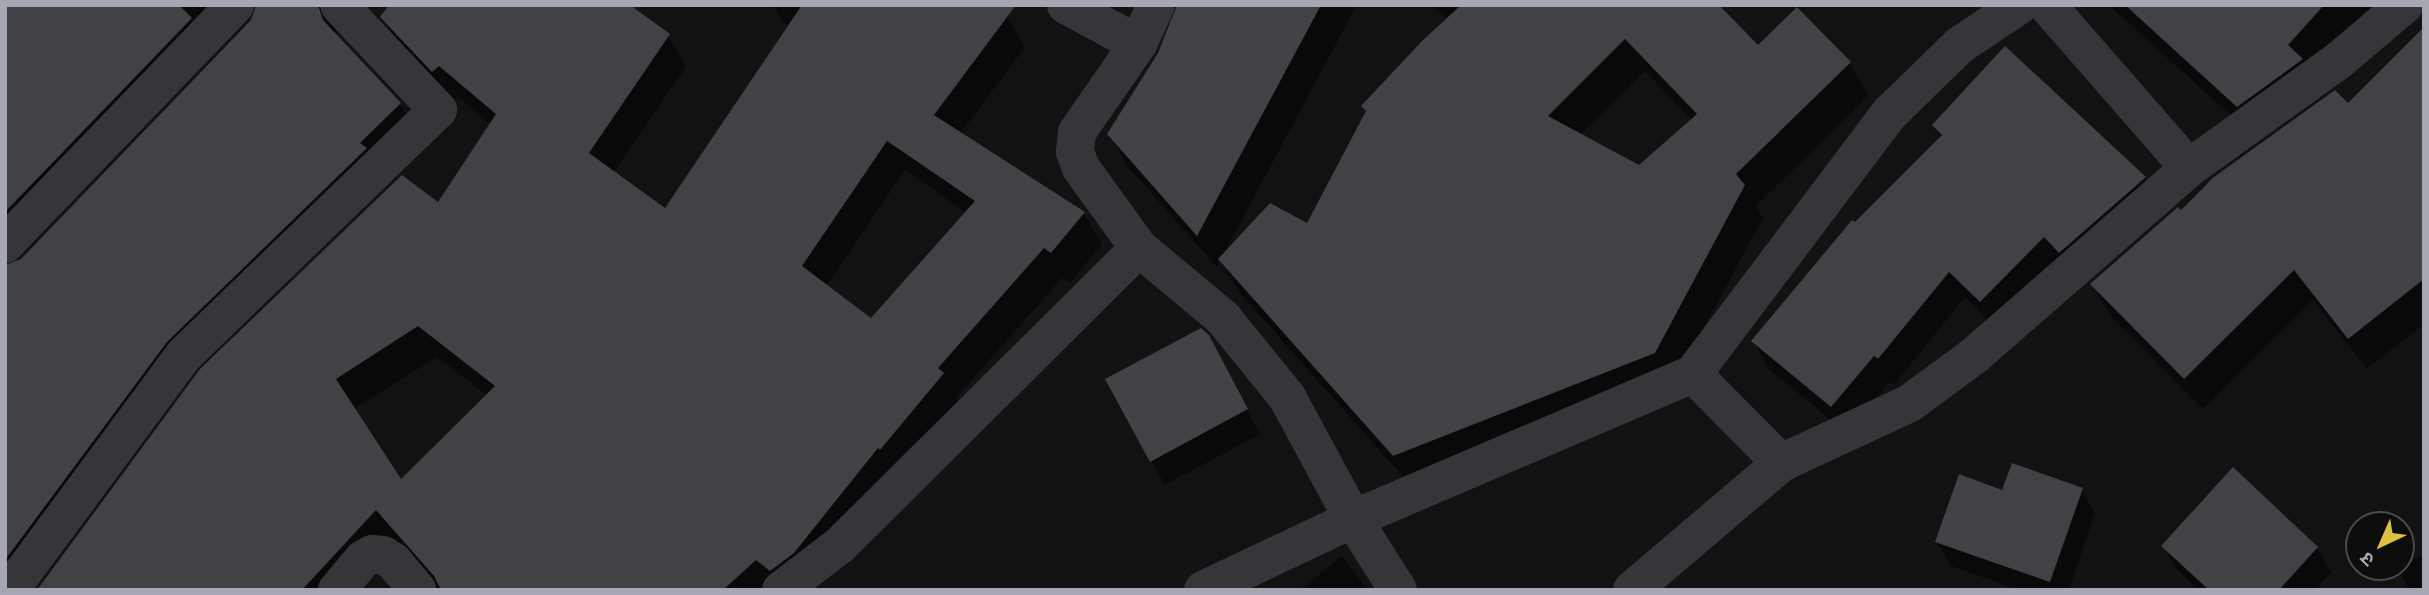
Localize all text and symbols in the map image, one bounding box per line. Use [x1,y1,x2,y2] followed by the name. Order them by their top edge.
[2345,511,2415,581] north arrow
[2354,547,2379,572] text: उ

